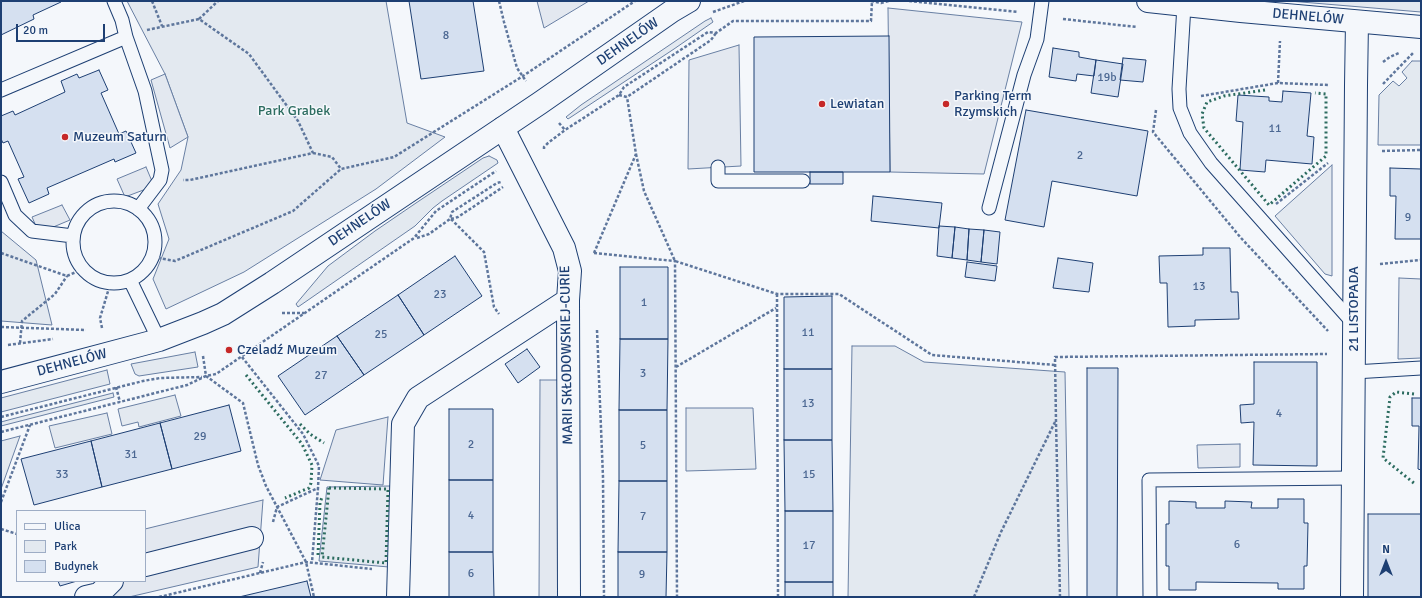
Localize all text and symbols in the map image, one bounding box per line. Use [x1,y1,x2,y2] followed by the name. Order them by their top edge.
[1271,6,1345,28] street label: DEHNELÓW
[594,15,662,69] street label: DEHNELÓW
[18,16,107,42] scale bar
[23,23,48,38] text: 20 m
[443,29,449,43] house number: 8
[1097,71,1117,85] house number: 19b
[954,88,1032,120] place label: Parking Term Rzymskich
[830,96,884,112] place label: Lewiatan
[817,99,827,109] marker: Lewiatan
[941,99,951,109] marker: Parking Term Rzymskich
[258,103,330,119] park label: Park Grabek
[1269,122,1281,136] house number: 11
[73,129,167,145] place label: Muzeum Saturn
[60,132,70,142] marker: Muzeum Saturn
[1077,149,1083,163] house number: 2
[326,196,394,250] street label: DEHNELÓW
[1405,211,1411,225] house number: 9
[557,265,577,445] street label: MARII SKŁODOWSKIEJ-CURIE
[1346,266,1362,352] street label: 21 LISTOPADA
[1193,280,1205,294] house number: 13
[434,288,446,302] house number: 23
[641,296,647,310] house number: 1
[802,326,814,340] house number: 11
[375,328,387,342] house number: 25
[237,342,337,358] place label: Czeladź Muzeum
[224,345,234,355] marker: Czeladź Muzeum
[35,346,109,380] street label: DEHNELÓW
[640,367,646,381] house number: 3
[315,369,327,383] house number: 27
[802,397,814,411] house number: 13
[1276,407,1282,421] house number: 4
[194,430,206,444] house number: 29
[468,438,474,452] house number: 2
[640,439,646,453] house number: 5
[125,448,137,462] house number: 31
[56,468,68,482] house number: 33
[803,468,815,482] house number: 15
[468,509,474,523] house number: 4
[16,510,146,582] legend
[640,510,646,524] house number: 7
[54,519,81,534] text: Ulica
[1234,538,1240,552] house number: 6
[54,539,77,554] text: Park
[803,539,815,553] house number: 17
[1366,542,1406,582] north arrow
[1382,543,1390,556] text: N
[54,559,98,574] text: Budynek
[468,567,474,581] house number: 6
[639,568,645,582] house number: 9

